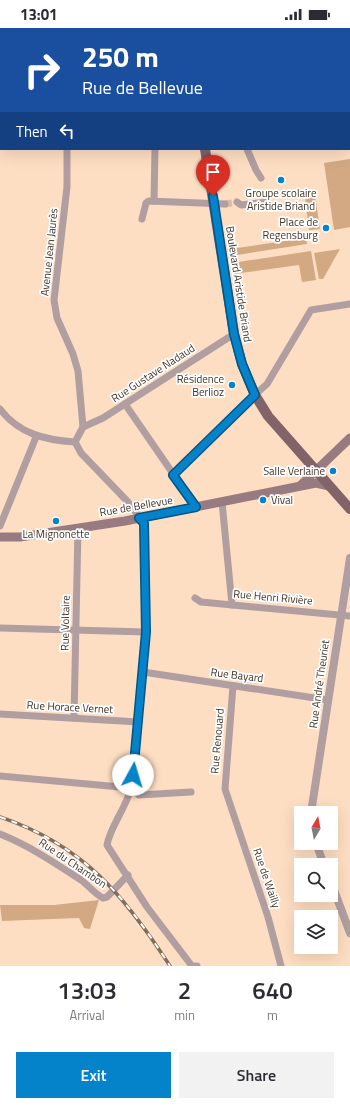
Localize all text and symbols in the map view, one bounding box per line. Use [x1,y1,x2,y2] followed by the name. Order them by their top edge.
[20,3,57,26] text: 13:01
[82,35,159,78] text: 250 m
[16,44,68,96] icon: right
[82,74,203,101] text: Rue de Bellevue
[16,120,48,143] text: Then
[56,120,78,142] icon: left
[196,155,230,196] pin
[202,161,224,183] icon: arrive
[276,175,286,185] marker: Groupe scolaire Aristide Briand
[245,185,317,214] place label: Groupe scolaire Aristide Briand
[36,207,62,297] street label: Avenue Jean Jaurès
[263,214,318,243] place label: Place de Regensburg
[321,223,331,233] marker: Place de Regensburg
[222,225,256,343] street label: Boulevard Aristide Briand
[108,340,198,406] street label: Rue Gustave Nadaud
[177,371,224,400] place label: Résidence Berlioz
[227,380,237,390] marker: Résidence Berlioz
[263,463,325,479] place label: Salle Verlaine
[328,466,338,476] marker: Salle Verlaine
[98,492,174,520] street label: Rue de Bellevue
[271,492,293,508] place label: Vival
[258,495,268,505] marker: Vival
[51,516,61,526] marker: La Mignonette
[23,526,90,542] place label: La Mignonette
[233,586,314,608] street label: Rue Henri Rivière
[57,594,73,651] street label: Rue Voltaire
[305,639,333,729] street label: Rue André Theuriet
[210,664,264,686] street label: Rue Bayard
[26,697,114,717] street label: Rue Horace Vernet
[206,708,228,774] street label: Rue Renouard
[112,754,154,796] position arrow
[294,806,338,850] north arrow
[294,806,338,954] map controls
[36,834,110,892] street label: Rue du Chambon
[249,846,285,911] street label: Rue de Wailly
[294,858,338,902] button: search
[294,910,338,954] button: layers
[57,972,117,1008] text: 13:03
[178,972,191,1008] text: 2
[252,972,293,1008] text: 640
[69,1005,105,1025] text: Arrival
[174,1005,195,1025] text: min
[267,1005,278,1025] text: m
[16,1052,171,1098] button: Exit
[179,1052,334,1098] button: Share

